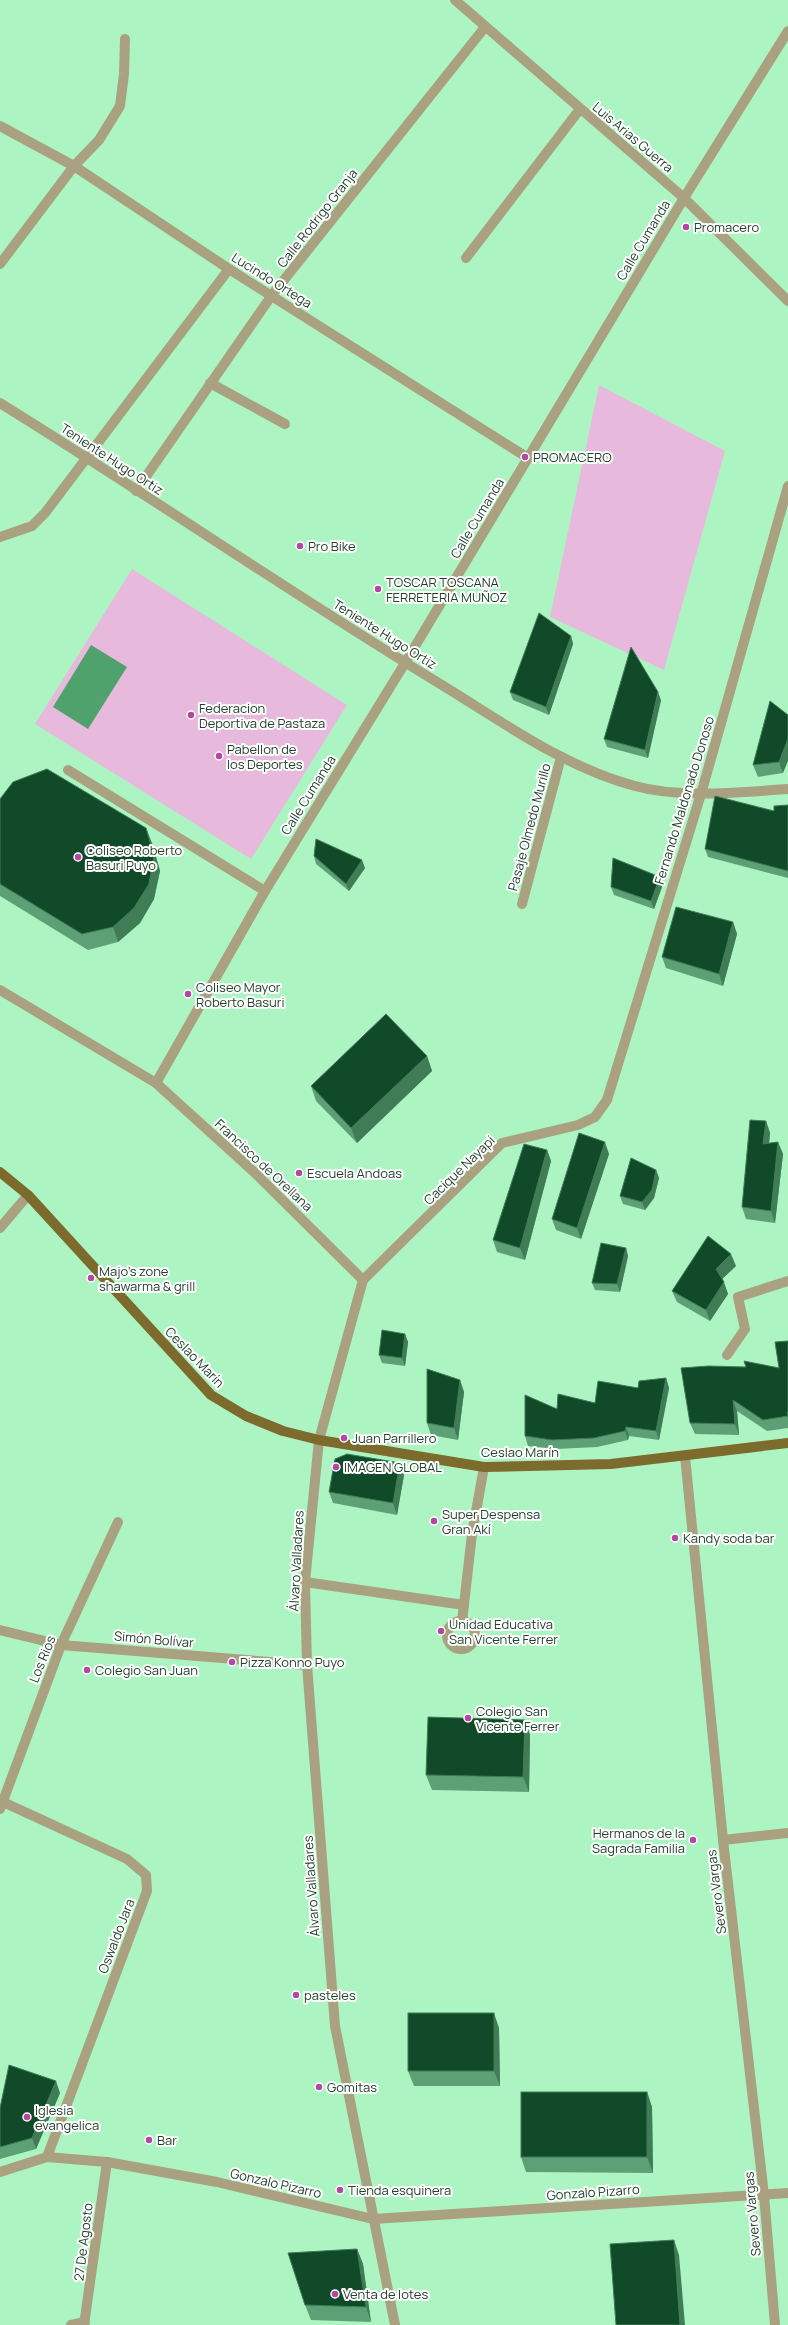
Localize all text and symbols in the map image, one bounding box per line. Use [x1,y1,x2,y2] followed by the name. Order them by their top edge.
[589,98,677,176] street label: Luis Arias Guerra
[273,165,361,271] street label: Calle Rodrigo Granja
[612,197,674,283] street label: Calle Cumanda
[694,218,759,236] place label: Promacero
[681,222,691,232] marker: Promacero
[228,248,316,312] street label: Lucindo Ortega
[57,419,167,499] street label: Teniente Hugo Ortiz
[533,448,612,466] place label: PROMACERO
[520,452,530,462] marker: PROMACERO
[446,475,508,561] street label: Calle Cumanda
[308,537,356,555] place label: Pro Bike
[295,541,305,551] marker: Pro Bike
[386,573,507,606] place label: TOSCAR TOSCANA FERRETERIA MUÑOZ
[373,584,383,594] marker: TOSCAR TOSCANA FERRETERIA MUÑOZ
[330,595,440,673] street label: Teniente Hugo Ortiz
[199,699,325,732] place label: Federacion Deportiva de Pastaza
[186,710,196,720] marker: Federacion Deportiva de Pastaza
[650,713,718,886] street label: Fernando Maldonado Donoso
[227,740,303,773] place label: Pabellon de los Deportes
[214,751,224,761] marker: Pabellon de los Deportes
[276,752,340,838] street label: Calle Cumanda
[503,761,555,893] street label: Pasaje Olmedo Murillo
[86,841,183,874] place label: Coliseo Roberto Basuri Puyo
[73,852,83,862] marker: Coliseo Roberto Basuri Puyo
[196,978,285,1011] place label: Coliseo Mayor Roberto Basuri
[183,989,193,999] marker: Coliseo Mayor Roberto Basuri
[211,1115,317,1215] street label: Francisco de Orellana
[419,1131,499,1209] street label: Cacique Nayapi
[307,1164,402,1182] place label: Escuela Andoas
[294,1168,304,1178] marker: Escuela Andoas
[99,1262,195,1295] place label: Majo's zone shawarma & grill
[86,1273,96,1283] marker: Majo's zone shawarma & grill
[161,1323,229,1391] street label: Ceslao Marín
[352,1429,437,1447] place label: Juan Parrillero
[339,1433,349,1443] marker: Juan Parrillero
[481,1443,559,1461] street label: Ceslao Marín
[344,1458,442,1476] place label: IMAGEN GLOBAL
[331,1462,341,1472] marker: IMAGEN GLOBAL
[442,1505,540,1538] place label: Super Despensa Gran Akí
[284,1510,308,1612] street label: Álvaro Valladares
[429,1516,439,1526] marker: Super Despensa Gran Akí
[683,1529,775,1547] place label: Kandy soda bar
[670,1533,680,1543] marker: Kandy soda bar
[449,1615,558,1648] place label: Unidad Educativa San Vicente Ferrer
[436,1626,446,1636] marker: Unidad Educativa San Vicente Ferrer
[113,1627,195,1651] street label: Simón Bolívar
[24,1633,60,1685] street label: Los Rios
[240,1653,345,1671] place label: Pizza Konno Puyo
[227,1657,237,1667] marker: Pizza Konno Puyo
[95,1661,198,1679] place label: Colegio San Juan
[82,1665,92,1675] marker: Colegio San Juan
[476,1702,560,1735] place label: Colegio San Vicente Ferrer
[463,1713,473,1723] marker: Colegio San Vicente Ferrer
[592,1824,685,1857] place label: Hermanos de la Sagrada Familia
[298,1835,324,1937] street label: Álvaro Valladares
[688,1835,698,1845] marker: Hermanos de la Sagrada Familia
[702,1849,730,1935] street label: Severo Vargas
[93,1896,139,1976] street label: Oswaldo Jara
[304,1986,356,2004] place label: pasteles
[291,1990,301,2000] marker: pasteles
[327,2078,377,2096] place label: Gomitas
[314,2082,324,2092] marker: Gomitas
[35,2101,99,2134] place label: Iglesia evangelica
[22,2112,32,2122] marker: Iglesia evangelica
[157,2131,177,2149] place label: Bar
[144,2135,154,2145] marker: Bar
[229,2164,324,2202] street label: Gonzalo Pizarro
[739,2171,765,2257] street label: Severo Vargas
[546,2180,640,2204] street label: Gonzalo Pizarro
[348,2181,451,2199] place label: Tienda esquinera
[335,2185,345,2195] marker: Tienda esquinera
[69,2202,97,2282] street label: 27 De Agosto
[343,2285,428,2303] place label: Venta de lotes
[330,2289,340,2299] marker: Venta de lotes

